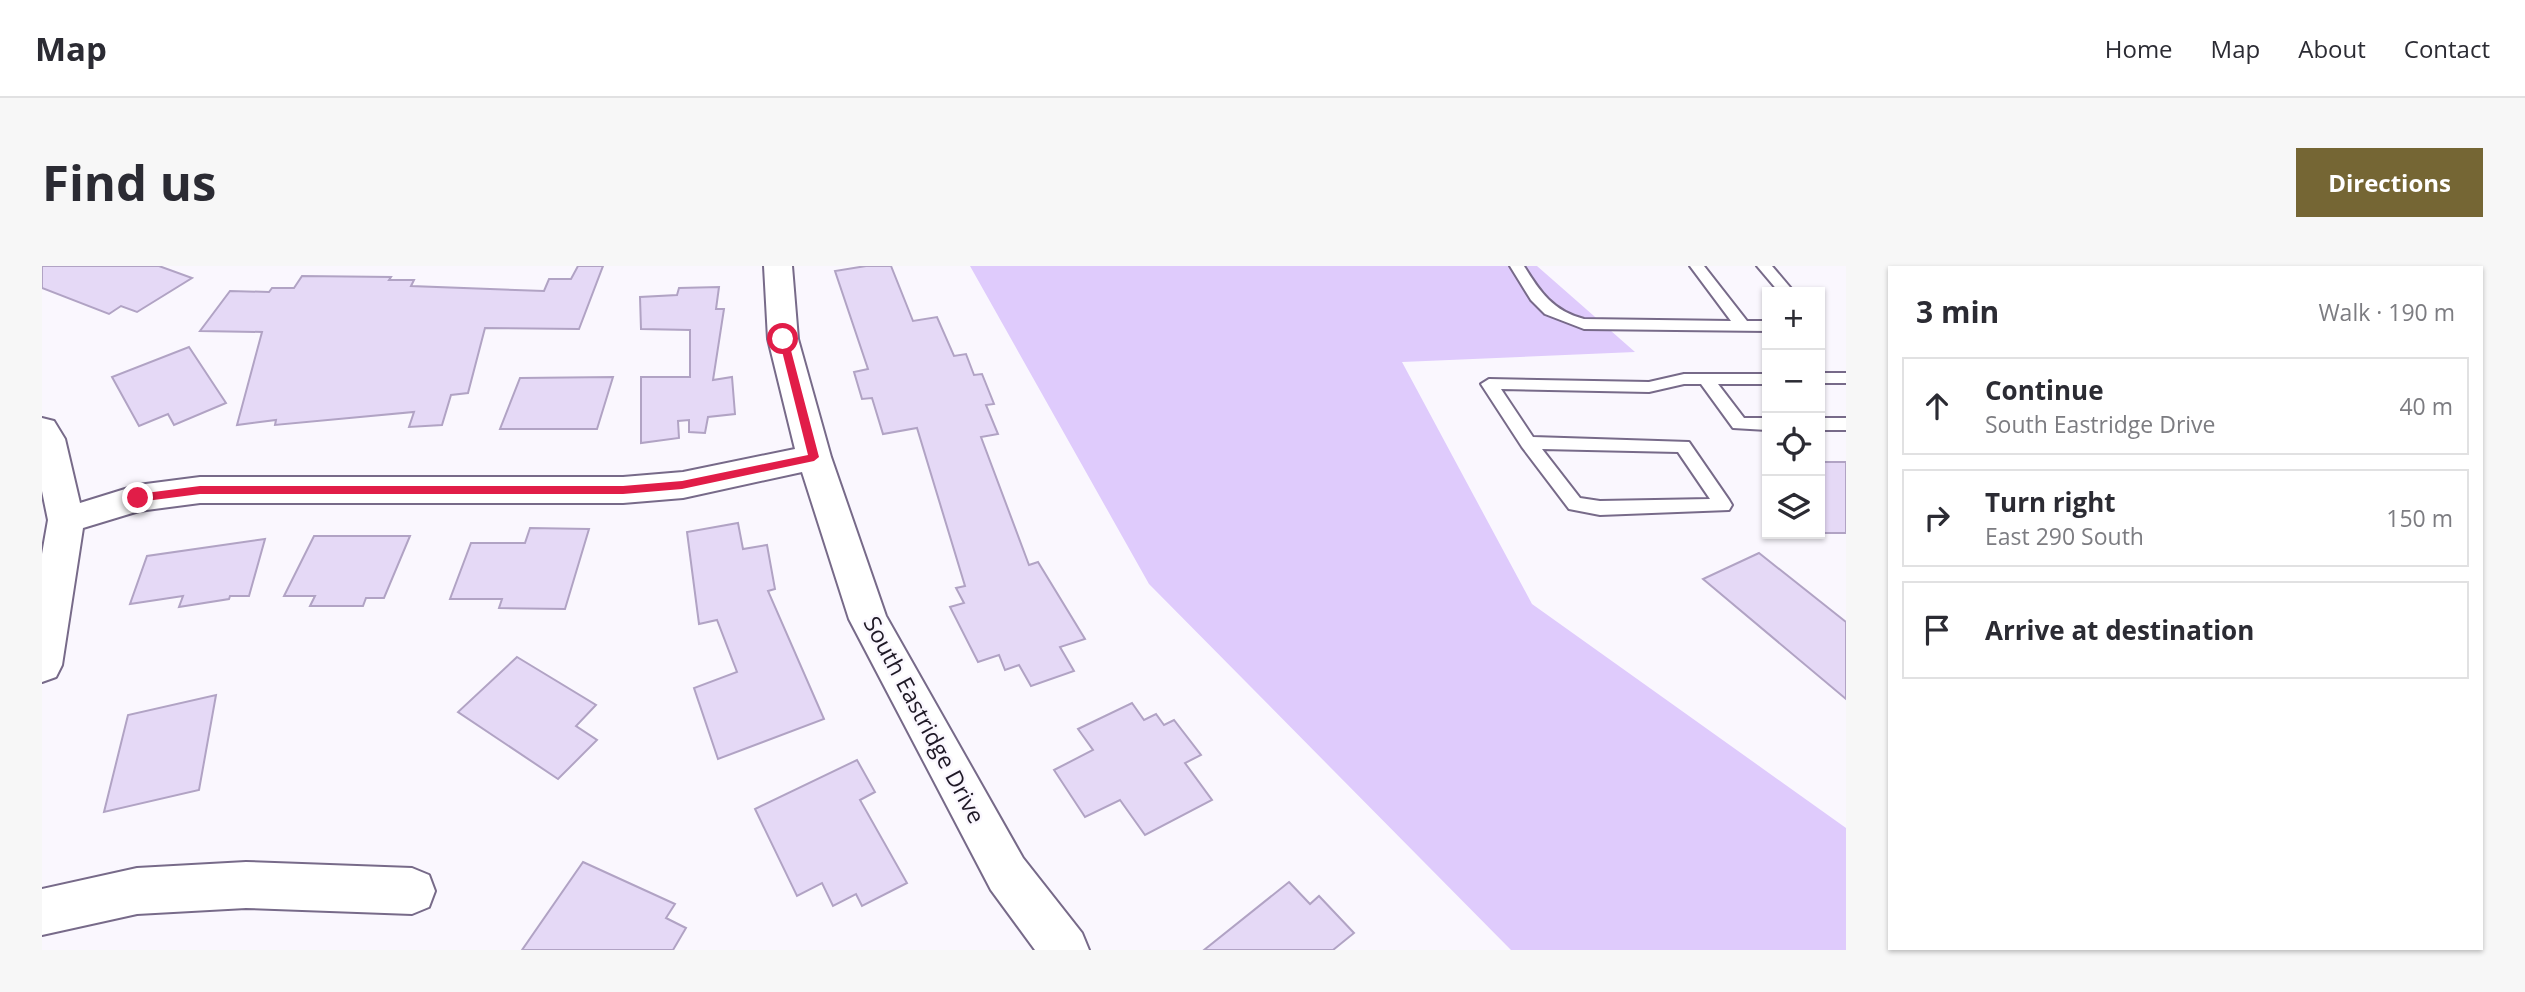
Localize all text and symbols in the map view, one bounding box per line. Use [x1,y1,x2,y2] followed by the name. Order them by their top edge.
[35,26,107,71] text: Map
[2105,32,2173,65] text: Home
[2211,32,2260,65] text: Map
[2298,32,2366,65] text: About
[2404,32,2490,65] text: Contact
[2296,148,2483,217] button: Directions
[42,149,216,215] text: Find us
[1762,287,1825,539] map controls
[1762,287,1825,350] button: +
[1916,291,1999,332] text: 3 min
[2318,296,2455,328] text: Walk · 190 m
[767,323,798,354] route start
[1762,350,1825,413] button: −
[1985,372,2104,408] text: Continue
[1918,387,1956,425] icon: ahead
[2399,390,2453,422] text: 40 m
[1985,408,2216,440] text: South Eastridge Drive
[1762,413,1825,476] button: locate
[1762,476,1825,539] button: layers
[122,482,153,513] route end
[1985,484,2116,520] text: Turn right
[1918,499,1956,537] icon: right
[2386,502,2453,534] text: 150 m
[1985,520,2144,552] text: East 290 South
[857,610,993,829] street label: South Eastridge Drive
[1918,611,1956,649] icon: arrive
[1985,612,2254,648] text: Arrive at destination

